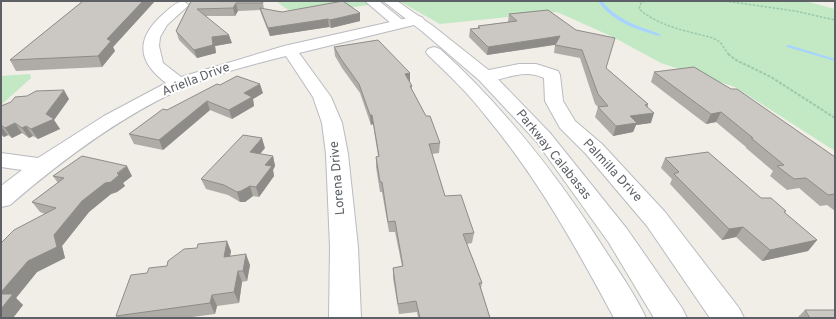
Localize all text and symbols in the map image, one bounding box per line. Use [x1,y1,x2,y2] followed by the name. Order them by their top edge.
[160,60,232,100] street label: Ariella Drive
[512,107,594,203] street label: Parkway Calabasas
[579,136,645,206] street label: Palmilla Drive
[327,140,349,216] street label: Lorena Drive

